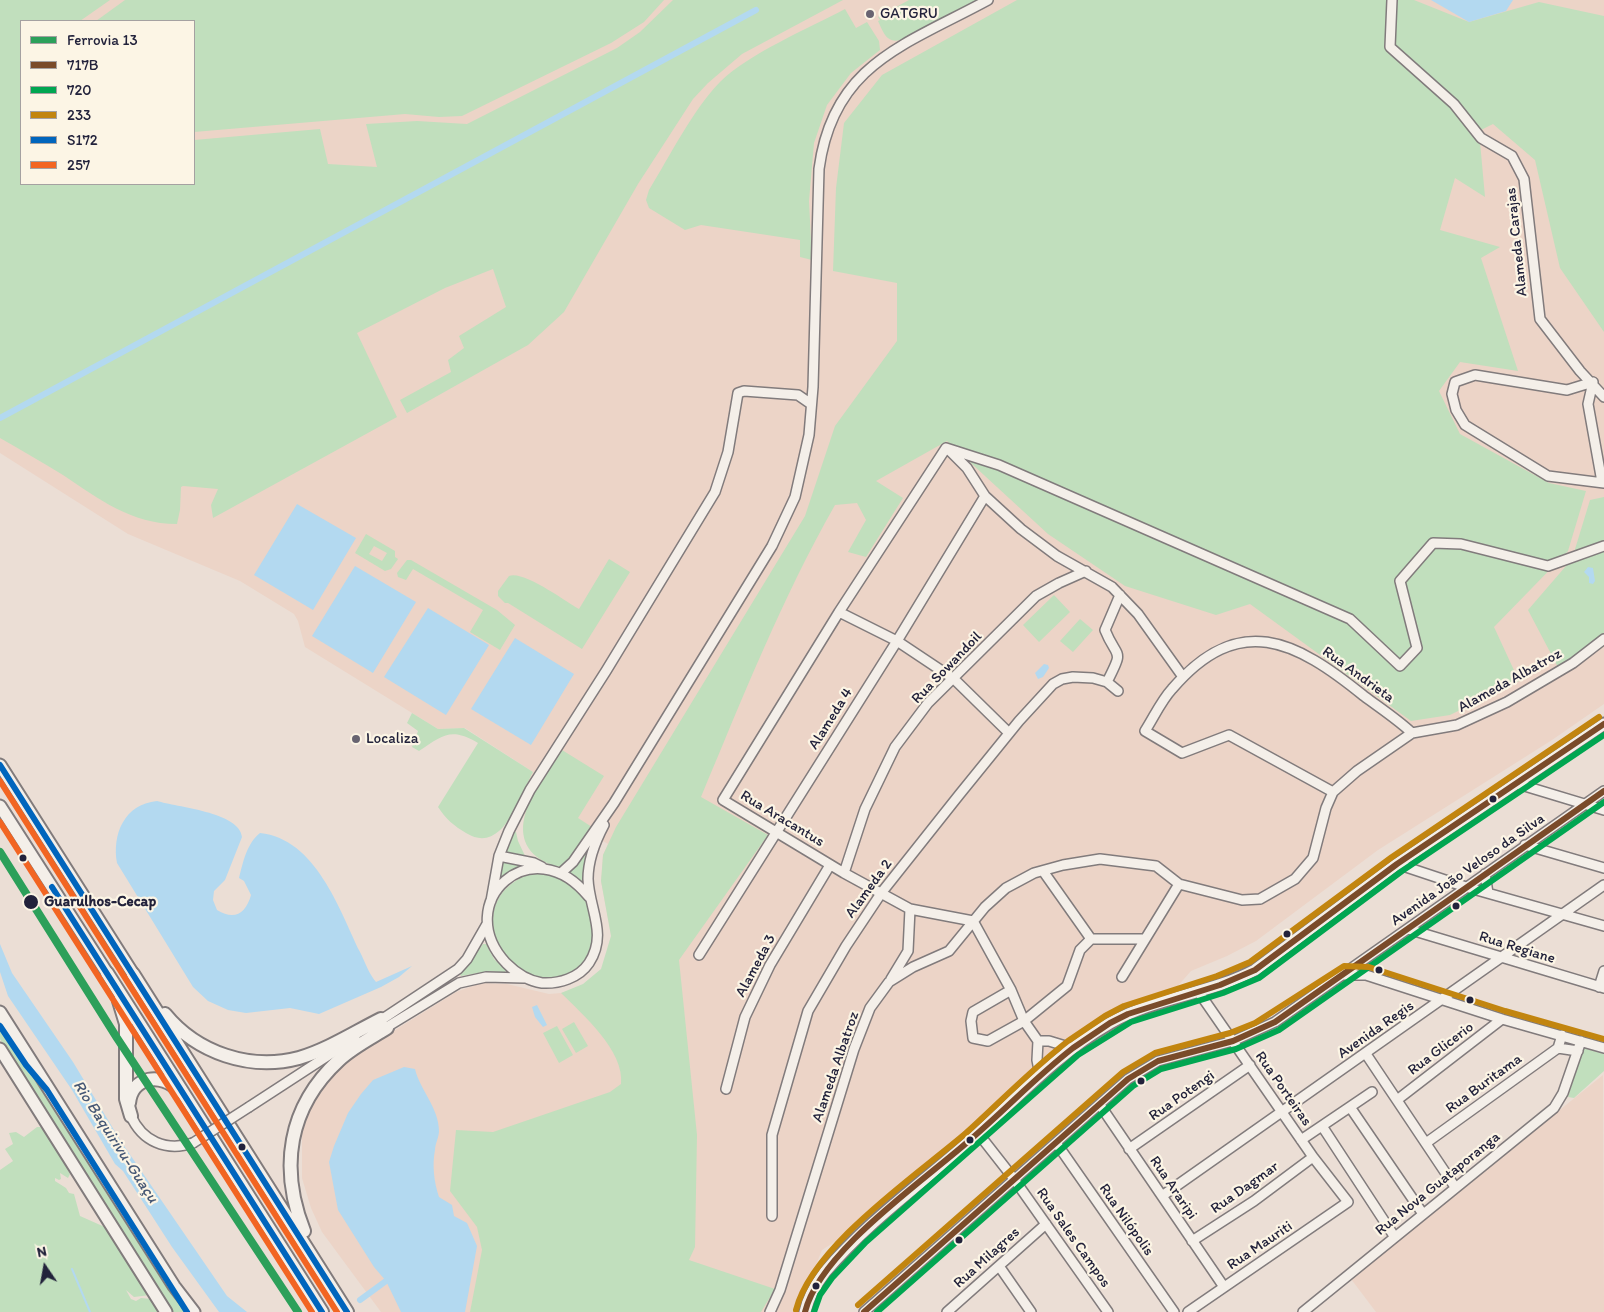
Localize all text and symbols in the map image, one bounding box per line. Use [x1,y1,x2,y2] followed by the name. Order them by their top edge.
[880,5,938,23] place label: GATGRU
[864,8,876,20] marker: GATGRU
[20,20,195,185] legend
[67,31,138,49] text: Ferrovia 13
[67,56,99,74] text: 717B
[67,81,92,99] text: 720
[67,106,91,124] text: 233
[67,131,98,149] text: S172
[67,156,90,174] text: 257
[1502,187,1532,297] street label: Alameda Carajas
[908,628,986,708] street label: Rua Sowandoil
[1319,643,1397,707] street label: Rua Andrieta
[1455,645,1565,717] street label: Alameda Albatroz
[805,685,857,753] street label: Alameda 4
[366,730,418,748] place label: Localiza
[350,733,362,745] marker: Localiza
[737,787,827,851] street label: Rua Aracantus
[1488,794,1498,804] unlabelled marker
[1388,810,1548,930] street label: Avenida João Veloso da Silva
[18,853,28,863] unlabelled marker
[842,856,896,922] street label: Alameda 2
[22,893,40,911] marker: Guarulhos-Cecap
[44,893,156,911] place label: Guarulhos-Cecap
[1451,901,1461,911] unlabelled marker
[1477,928,1557,968] street label: Rua Regiane
[1282,929,1292,939] unlabelled marker
[732,932,780,1000] street label: Alameda 3
[1374,965,1384,975] unlabelled marker
[1465,995,1475,1005] unlabelled marker
[1334,997,1418,1063] street label: Avenida Regis
[809,1009,863,1125] street label: Alameda Albatroz
[1404,1018,1478,1080] street label: Rua Glicerio
[1251,1048,1315,1130] street label: Rua Porteiras
[1442,1050,1526,1118] street label: Rua Buritama
[1146,1067,1218,1125] street label: Rua Potengi
[1136,1076,1146,1086] unlabelled marker
[68,1077,162,1207] water label: Rio Baquirivu-Guaçu
[1372,1128,1504,1240] street label: Rua Nova Guataporanga
[965,1135,975,1145] unlabelled marker
[237,1142,247,1152] unlabelled marker
[1145,1153,1201,1223] street label: Rua Araripi
[1207,1158,1283,1218] street label: Rua Dagmar
[1095,1181,1157,1259] street label: Rua Nilópolis
[1032,1185,1114,1291] street label: Rua Sales Campos
[1224,1218,1296,1274] street label: Rua Mauriti
[950,1224,1024,1292] street label: Rua Milagres
[954,1235,964,1245] unlabelled marker
[20,1242,70,1292] north arrow
[35,1243,48,1261] text: N
[811,1281,821,1291] unlabelled marker

